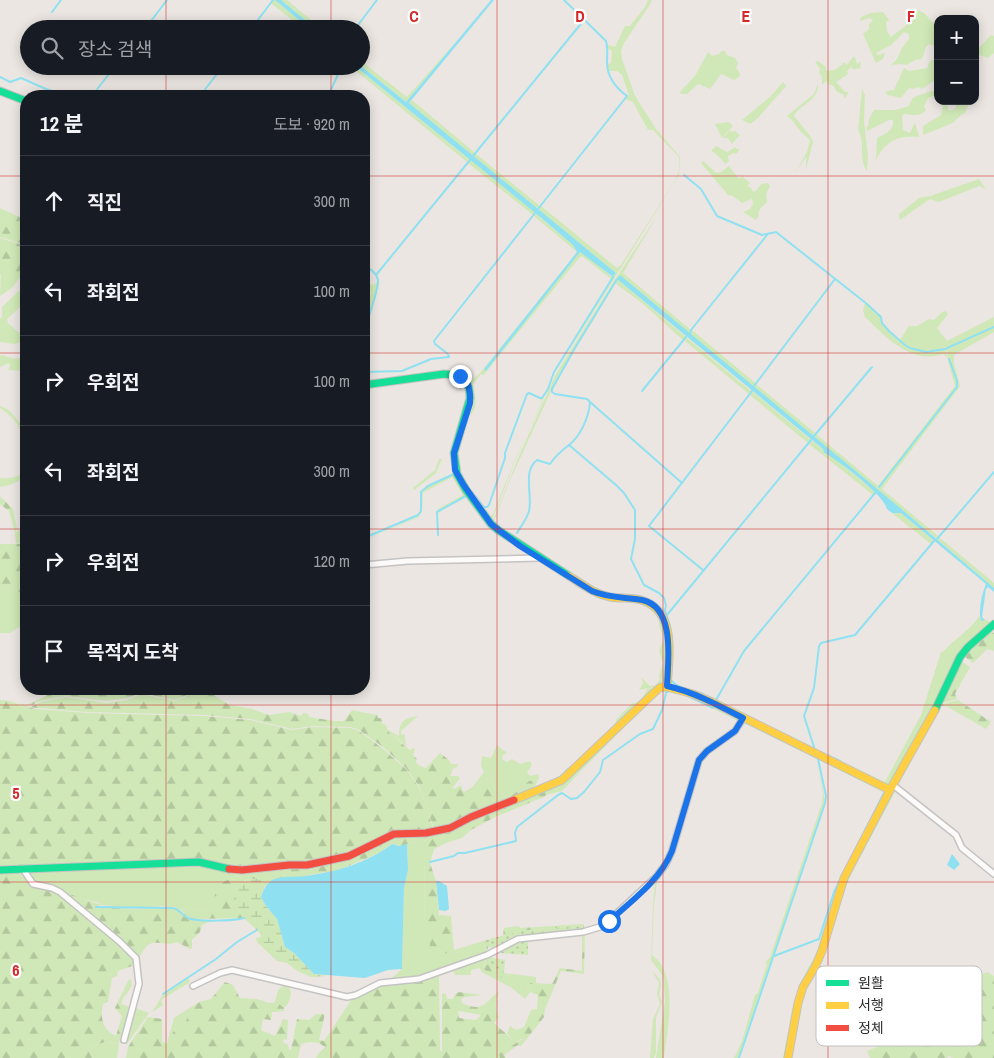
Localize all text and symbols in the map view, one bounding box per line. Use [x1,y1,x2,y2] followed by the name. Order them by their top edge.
[409,5,419,27] text: C
[575,5,585,27] text: D
[742,5,751,27] text: E
[907,5,915,27] text: F
[934,15,979,105] map controls
[934,15,979,60] button: +
[20,20,370,75] search box
[38,34,66,62] icon: search
[78,36,152,62] text: 장소 검색
[934,60,979,105] button: −
[40,109,83,138] text: 12 분
[273,113,350,135] text: 도보 · 920 m
[40,187,68,215] icon: ahead
[87,189,122,215] text: 직진
[314,190,350,212] text: 300 m
[40,277,68,305] icon: left
[87,279,139,305] text: 좌회전
[314,280,350,302] text: 100 m
[449,365,472,388] route end
[40,367,68,395] icon: right
[87,369,139,395] text: 우회전
[314,370,350,392] text: 100 m
[40,457,68,485] icon: left
[87,459,139,485] text: 좌회전
[314,460,350,482] text: 300 m
[40,547,68,575] icon: right
[87,549,139,575] text: 우회전
[314,550,350,572] text: 120 m
[40,637,68,665] icon: arrive
[87,639,179,665] text: 목적지 도착
[12,782,20,804] text: 5
[598,910,621,933] route start
[12,959,20,981] text: 6
[816,966,982,1046] legend
[858,974,884,992] text: 원활
[858,996,884,1014] text: 서행
[858,1019,884,1037] text: 정체

